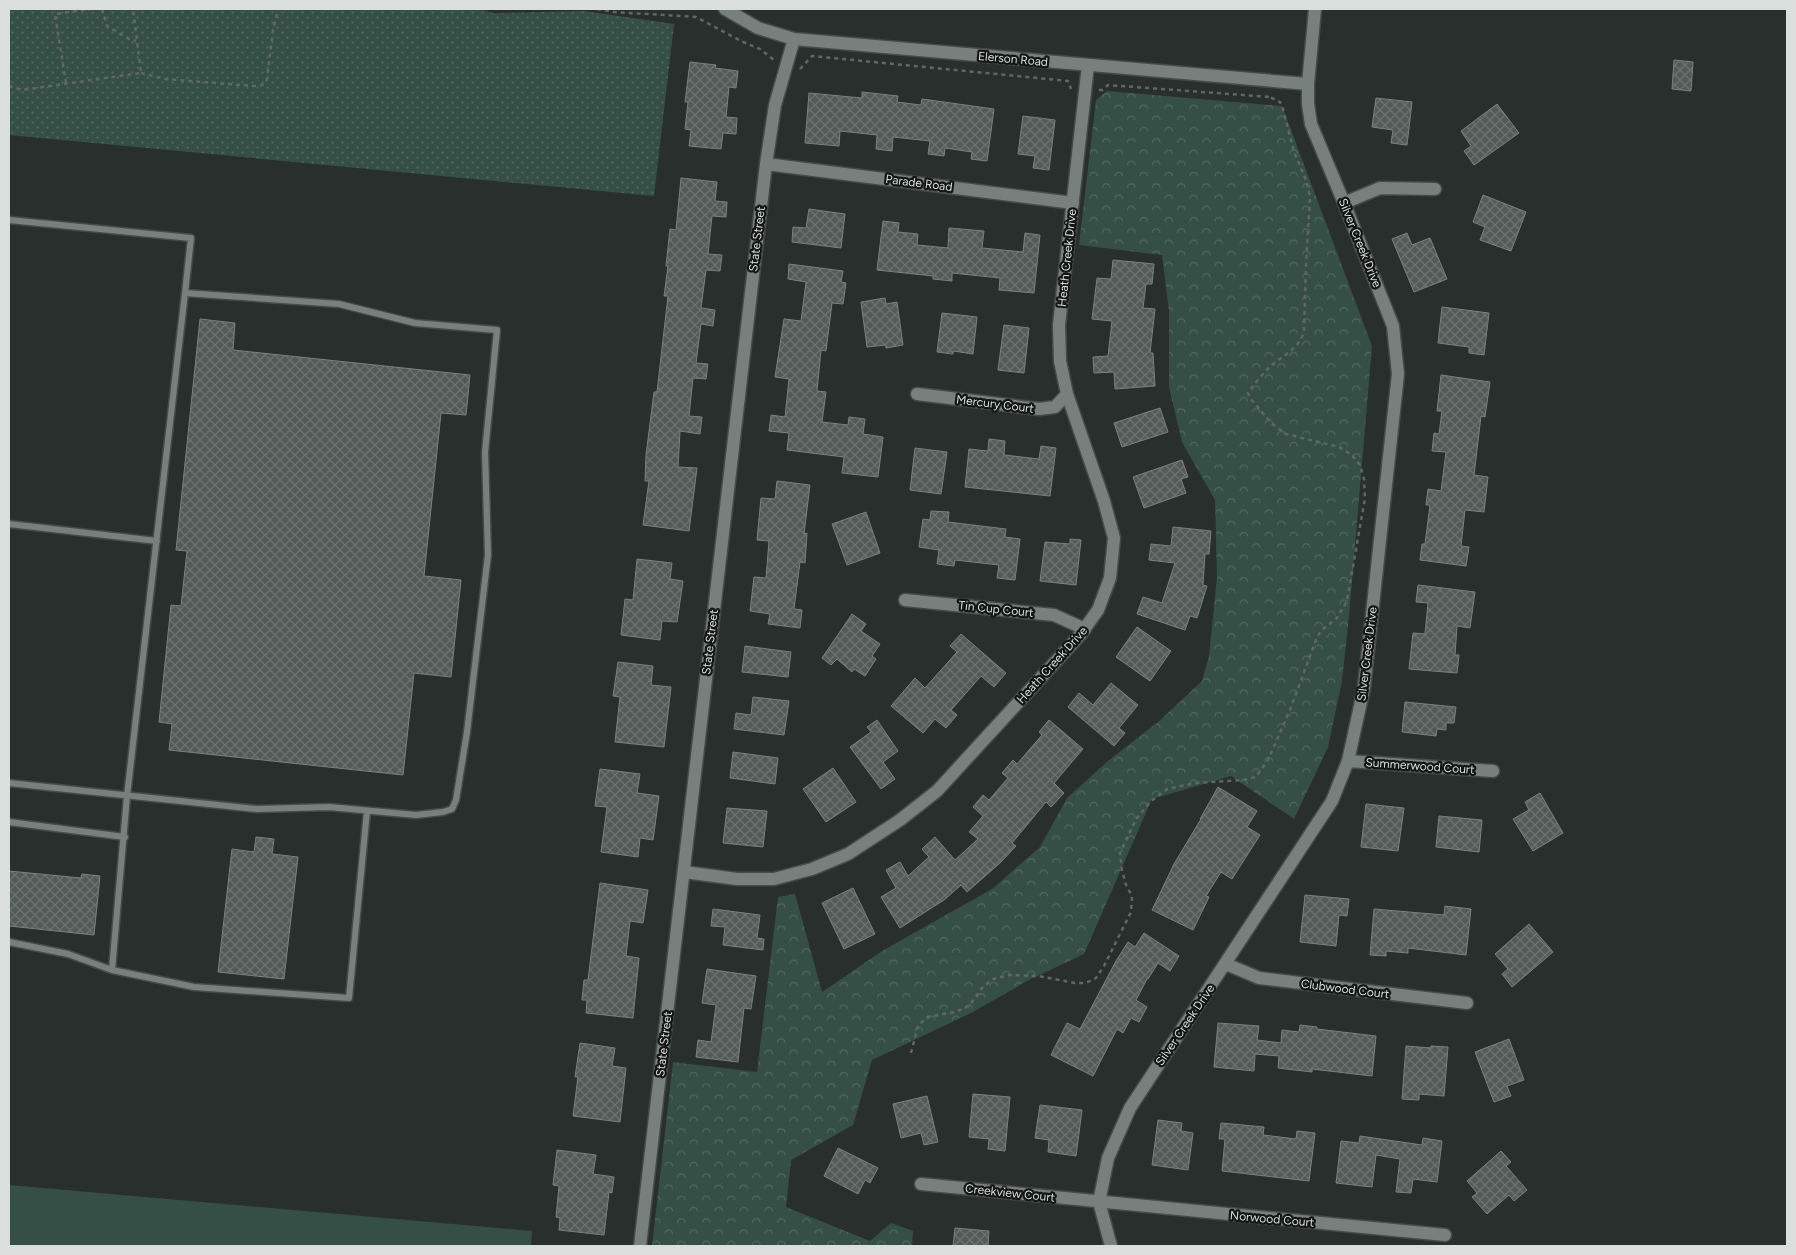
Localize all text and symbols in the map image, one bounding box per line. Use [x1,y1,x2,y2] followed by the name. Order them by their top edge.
[977,49,1049,69] street label: Elerson Road
[885,172,953,194] street label: Parade Road
[1336,196,1384,290] street label: Silver Creek Drive
[746,205,768,272] street label: State Street
[1055,208,1079,308] street label: Heath Creek Drive
[955,392,1035,416] street label: Mercury Court
[958,598,1035,620] street label: Tin Cup Court
[1354,606,1380,702] street label: Silver Creek Drive
[699,608,721,675] street label: State Street
[1014,623,1090,706] street label: Heath Creek Drive
[1365,755,1475,777] street label: Summerwood Court
[1300,977,1390,1001] street label: Clubwood Court
[1153,981,1218,1068] street label: Silver Creek Drive
[653,1010,675,1077] street label: State Street
[964,1181,1056,1205] street label: Creekview Court
[1229,1208,1315,1230] street label: Norwood Court

